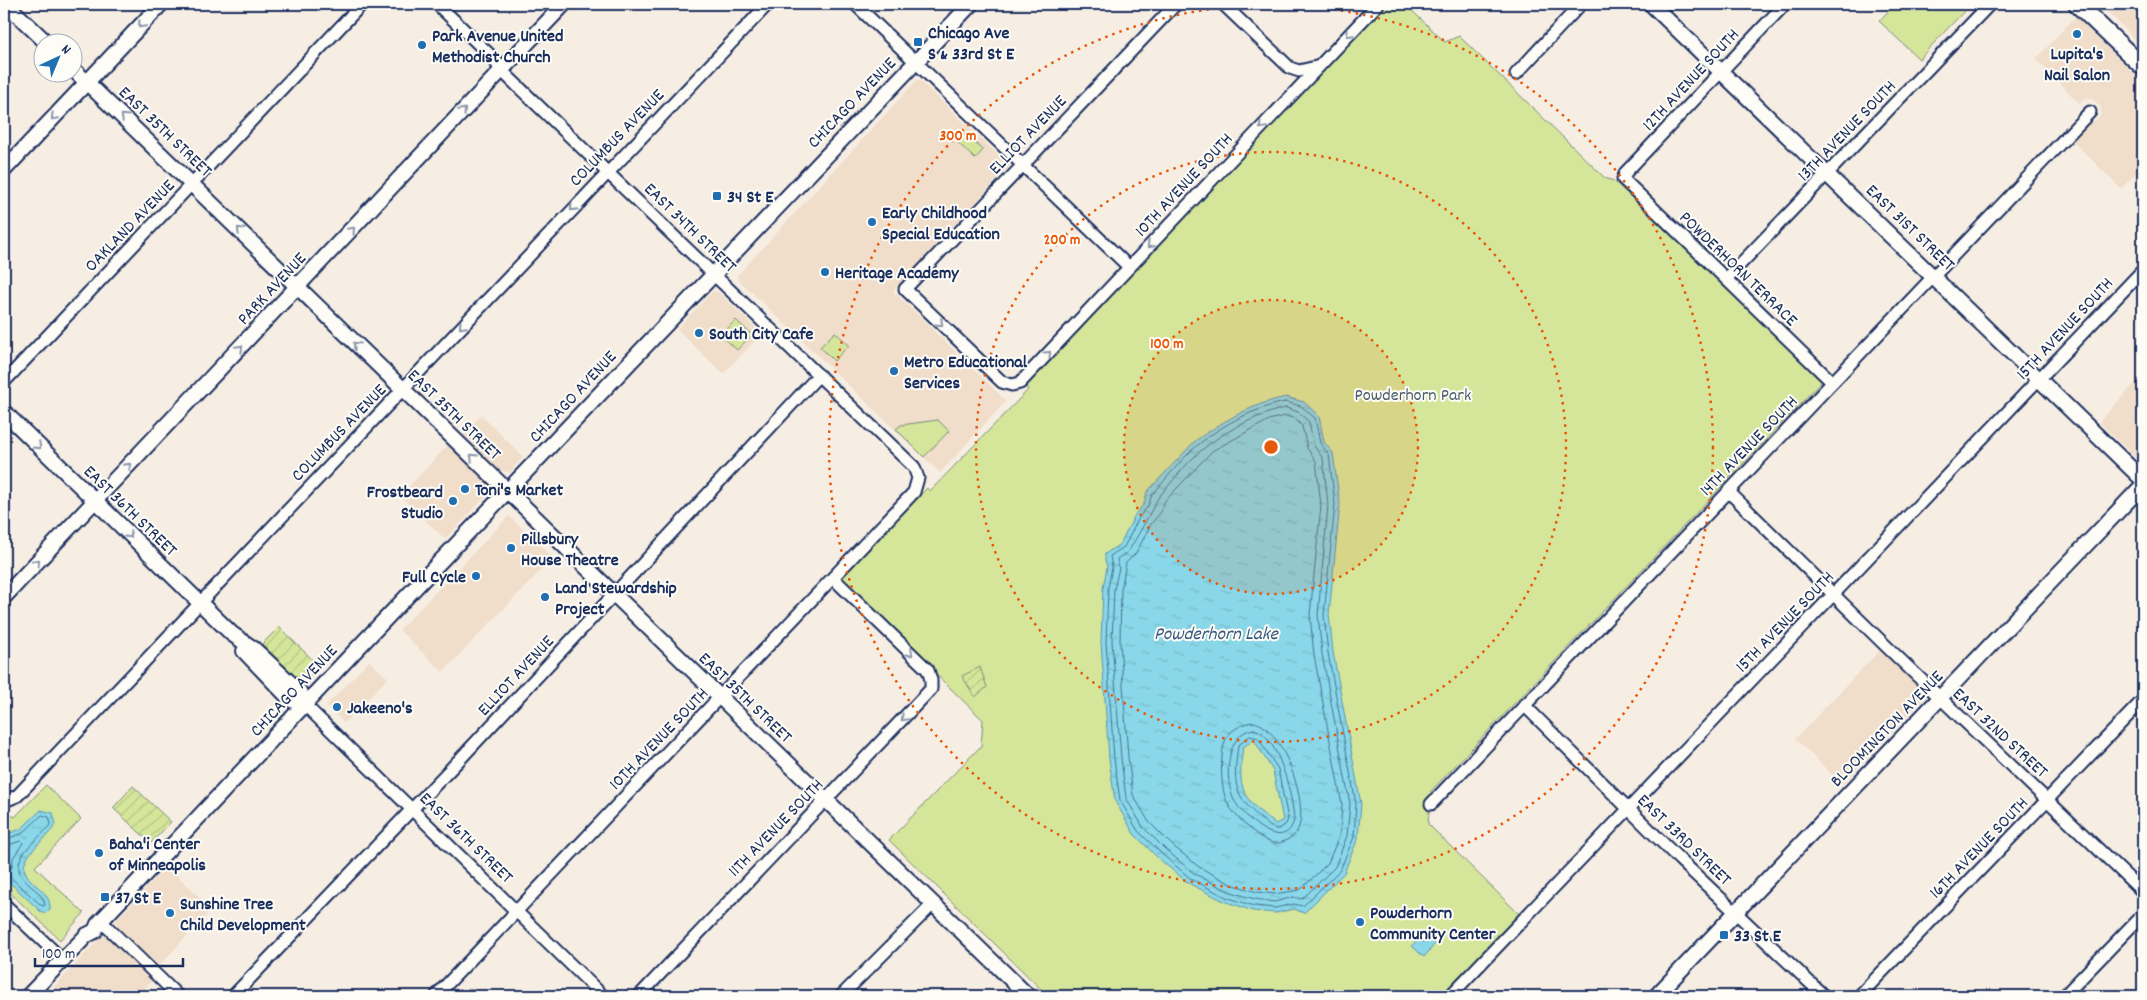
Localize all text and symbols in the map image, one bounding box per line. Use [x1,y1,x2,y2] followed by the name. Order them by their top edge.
[138,20,147,29] one-way arrow
[928,22,1015,68] place label: Chicago Ave S & 33rd St E
[1638,24,1746,138] street label: 12TH AVENUE SOUTH
[432,25,563,71] place label: Park Avenue United Methodist Church
[2071,28,2083,40] marker: Lupita's Nail Salon
[1346,29,1355,38] one-way arrow
[32,32,82,82] north arrow
[912,36,924,48] marker: Chicago Ave S & 33rd St E
[416,39,428,51] marker: Park Avenue United Methodist Church
[56,40,75,60] text: N
[2044,43,2110,89] place label: Lupita's Nail Salon
[803,52,903,155] street label: CHICAGO AVENUE
[1793,75,1903,188] street label: 13TH AVENUE SOUTH
[112,82,217,184] street label: EAST 35TH STREET
[565,84,671,193] street label: COLUMBUS AVENUE
[984,90,1073,181] street label: ELLIOT AVENUE
[457,108,466,117] one-way arrow
[51,112,60,121] one-way arrow
[120,114,129,123] one-way arrow
[1259,121,1268,130] one-way arrow
[940,126,976,148] text: 300 m
[1130,128,1240,243] street label: 10TH AVENUE SOUTH
[80,175,182,279] street label: OAKLAND AVENUE
[637,178,741,280] street label: EAST 34TH STREET
[1859,180,1960,278] street label: EAST 31ST STREET
[727,186,774,211] place label: 34 St E
[711,190,723,202] marker: 34 St E
[570,202,579,211] one-way arrow
[882,202,1000,248] place label: Early Childhood Special Education
[1672,207,1802,333] street label: POWDERHORN TERRACE
[866,216,878,228] marker: Early Childhood Special Education
[237,227,246,236] one-way arrow
[346,227,355,236] one-way arrow
[1044,230,1080,252] text: 200 m
[1147,239,1156,248] one-way arrow
[232,248,313,332] street label: PARK AVENUE
[835,262,959,287] place label: Heritage Academy
[819,266,831,278] marker: Heritage Academy
[2011,273,2120,387] street label: 15TH AVENUE SOUTH
[935,317,944,326] one-way arrow
[459,321,468,330] one-way arrow
[709,323,814,348] place label: South City Cafe
[693,327,705,339] marker: South City Cafe
[1150,334,1184,356] text: 100 m
[352,342,361,351] one-way arrow
[234,345,243,354] one-way arrow
[524,346,623,450] street label: CHICAGO AVENUE
[1042,350,1051,359] one-way arrow
[904,351,1028,397] place label: Metro Educational Services
[401,365,506,467] street label: EAST 35TH STREET
[888,365,900,377] marker: Metro Educational Services
[287,379,393,488] street label: COLUMBUS AVENUE
[1355,384,1471,409] park label: Powderhorn Park
[1695,391,1805,503] street label: 14TH AVENUE SOUTH
[1262,438,1280,456] centre of rings
[33,441,42,450] one-way arrow
[470,454,479,463] one-way arrow
[77,460,182,563] street label: EAST 36TH STREET
[122,462,131,471] one-way arrow
[475,479,563,504] place label: Toni's Market
[367,481,443,527] place label: Frostbeard Studio
[459,483,471,495] marker: Toni's Market
[447,495,459,507] marker: Frostbeard Studio
[521,528,619,574] place label: Pillsbury House Theatre
[124,529,133,538] one-way arrow
[505,542,517,554] marker: Pillsbury House Theatre
[31,558,40,567] one-way arrow
[402,566,466,591] place label: Full Cycle
[1731,566,1841,679] street label: 15TH AVENUE SOUTH
[470,570,482,582] marker: Full Cycle
[555,577,677,623] place label: Land Stewardship Project
[539,591,551,603] marker: Land Stewardship Project
[1154,622,1280,649] water label: Powderhorn Lake
[473,631,561,723] street label: ELLIOT AVENUE
[245,640,344,744] street label: CHICAGO AVENUE
[904,647,913,656] one-way arrow
[692,648,797,750] street label: EAST 35TH STREET
[1825,666,1950,794] street label: BLOOMINGTON AVENUE
[604,683,715,797] street label: 10TH AVENUE SOUTH
[1946,683,2053,785] street label: EAST 32ND STREET
[347,697,413,722] place label: Jakeeno's
[331,701,343,713] marker: Jakeeno's
[901,712,910,721] one-way arrow
[723,774,830,884] street label: 11TH AVENUE SOUTH
[413,787,518,890] street label: EAST 36TH STREET
[1630,789,1736,892] street label: EAST 33RD STREET
[1925,792,2035,905] street label: 16TH AVENUE SOUTH
[109,833,206,879] place label: Baha'i Center of Minneapolis
[93,847,105,859] marker: Baha'i Center of Minneapolis
[115,887,162,912] place label: 37 St E
[99,891,111,903] marker: 37 St E
[180,893,306,939] place label: Sunshine Tree Child Development
[1370,902,1496,948] place label: Powderhorn Community Center
[164,907,176,919] marker: Sunshine Tree Child Development
[1354,916,1366,928] marker: Powderhorn Community Center
[1734,925,1782,950] place label: 33 St E
[1718,929,1730,941] marker: 33 St E
[35,935,182,967] scale bar
[42,944,75,966] text: 100 m

